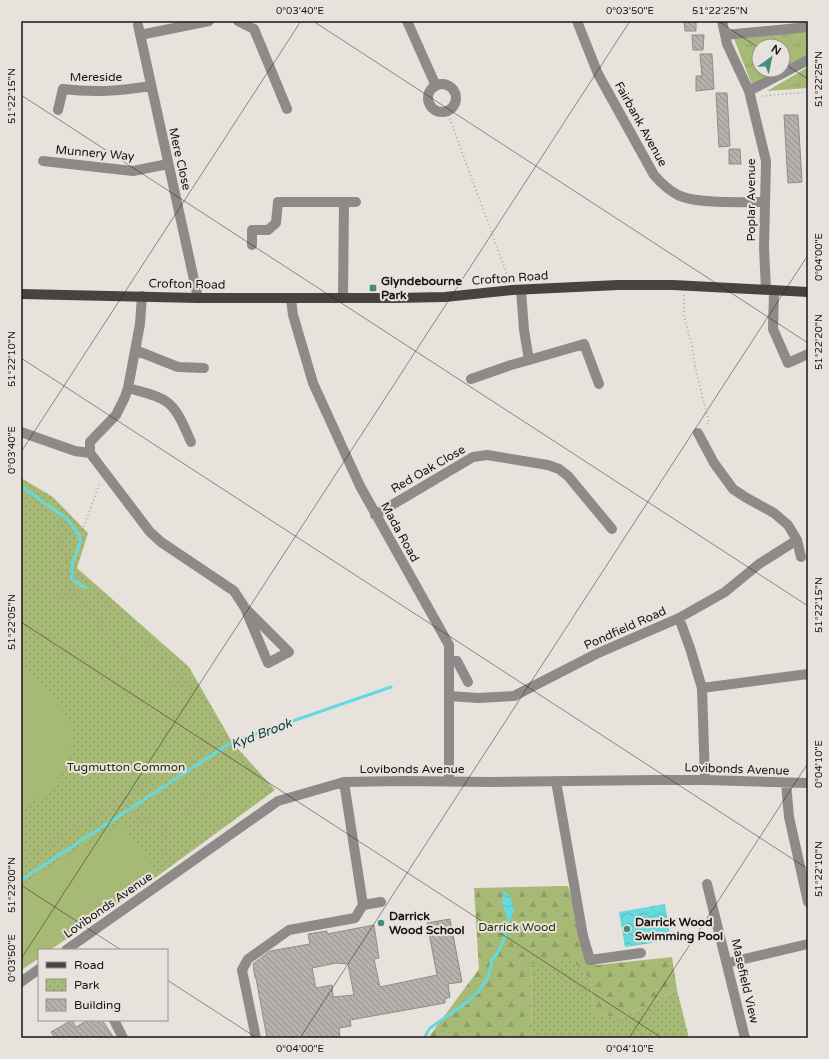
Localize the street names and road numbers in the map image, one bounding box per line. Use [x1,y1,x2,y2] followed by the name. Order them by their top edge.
[70,70,122,84] street label: Mereside
[612,79,670,169] street label: Fairbank Avenue
[166,126,194,192] street label: Mere Close
[55,143,136,163] street label: Munnery Way
[744,158,758,242] street label: Poplar Avenue
[471,268,549,288] street label: Crofton Road
[149,276,225,292] street label: Crofton Road
[388,442,468,496] street label: Red Oak Close
[378,500,422,564] street label: Mada Road
[582,604,668,652] street label: Pondfield Road
[684,760,790,778] street label: Lovibonds Avenue
[359,762,465,776] street label: Lovibonds Avenue
[61,869,155,941] street label: Lovibonds Avenue
[728,937,762,1025] street label: Masefield View

